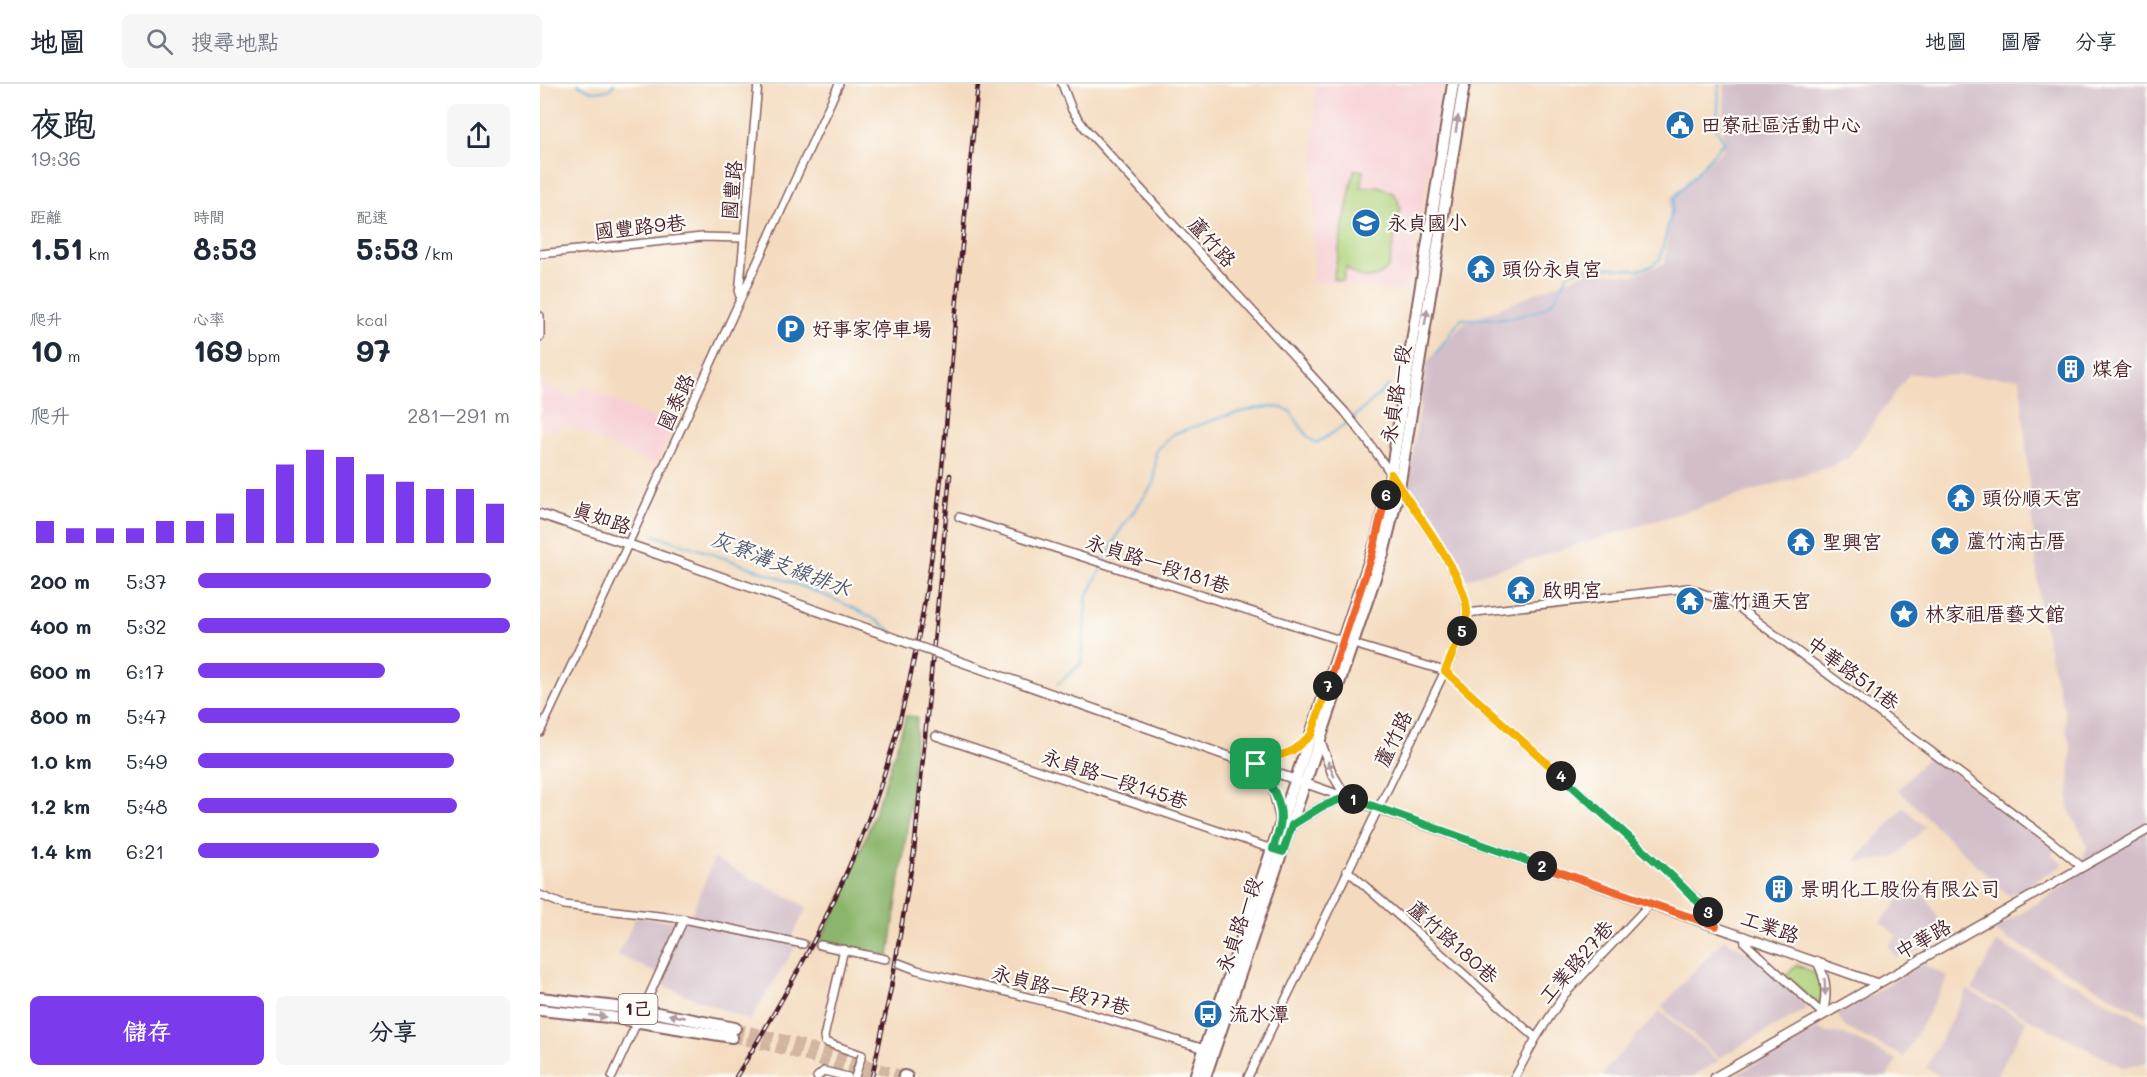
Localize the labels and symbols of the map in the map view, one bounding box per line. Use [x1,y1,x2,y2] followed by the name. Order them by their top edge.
[1664,109,1696,141] public building icon: 田寮社區活動中心
[1701,111,1861,137] place label: 田寮社區活動中心
[1452,115,1461,134] one-way arrow
[715,158,747,221] street label: 國豐路
[1350,207,1382,239] school or university icon: 永貞國小
[593,208,688,244] street label: 國豐路9巷
[1387,209,1467,235] place label: 永貞國小
[1183,210,1243,273] street label: 蘆竹路
[1465,253,1497,285] temple icon: 頭份永貞宮
[1502,255,1602,281] place label: 頭份永貞宮
[1421,307,1430,326] one-way arrow
[775,313,807,345] parking icon: 好事家停車場
[812,315,932,341] place label: 好事家停車場
[1374,342,1416,445] street label: 永貞路一段
[2055,353,2087,385] building icon: 煤倉
[2092,355,2132,381] place label: 煤倉
[651,368,700,434] street label: 國泰路
[1371,480,1401,510] pin: 6
[1945,482,1977,514] temple icon: 頭份順天宮
[1982,484,2082,510] place label: 頭份順天宮
[570,495,636,539] street label: 真如路
[708,524,856,602] water label: 灰寮溝支線排水
[1929,525,1961,557] place icon: 蘆竹湳古厝
[1785,526,1817,558] temple icon: 聖興宮
[1966,527,2066,553] place label: 蘆竹湳古厝
[1083,528,1235,599] street label: 永貞路一段181巷
[1822,528,1882,554] place label: 聖興宮
[1505,574,1537,606] temple icon: 啟明宮
[1542,576,1602,602] place label: 啟明宮
[1674,585,1706,617] temple icon: 蘆竹通天宮
[1711,587,1811,613] place label: 蘆竹通天宮
[1888,598,1920,630] place icon: 林家祖厝藝文館
[1925,600,2065,626] place label: 林家祖厝藝文館
[1447,616,1477,646] pin: 5
[1802,629,1906,716] street label: 中華路511巷
[1313,671,1343,701] pin: 7
[1367,705,1417,771] street label: 蘆竹路
[1230,738,1281,789] pin
[1039,742,1193,814] street label: 永貞路一段145巷
[1326,760,1336,778] one-way arrow
[1546,761,1576,791] pin: 4
[1338,784,1368,814] pin: 1
[1527,851,1557,881] pin: 2
[1209,873,1267,976] street label: 永貞路一段
[1763,873,1795,905] building icon: 景明化工股份有限公司
[1800,875,2000,901] place label: 景明化工股份有限公司
[1403,894,1505,990] street label: 蘆竹路180巷
[1693,897,1723,927] pin: 3
[1738,904,1804,948] street label: 工業路
[1890,912,1956,964] street label: 中華路
[1532,913,1619,1008] street label: 工業路27巷
[989,958,1134,1020] street label: 永貞路一段77巷
[1821,977,1830,996] one-way arrow
[618,994,658,1024] road number: 1己
[1192,998,1224,1030] bus stop icon: 流水潭
[1229,1000,1289,1026] place label: 流水潭
[589,1011,608,1021] one-way arrow
[668,1011,687,1020] one-way arrow

